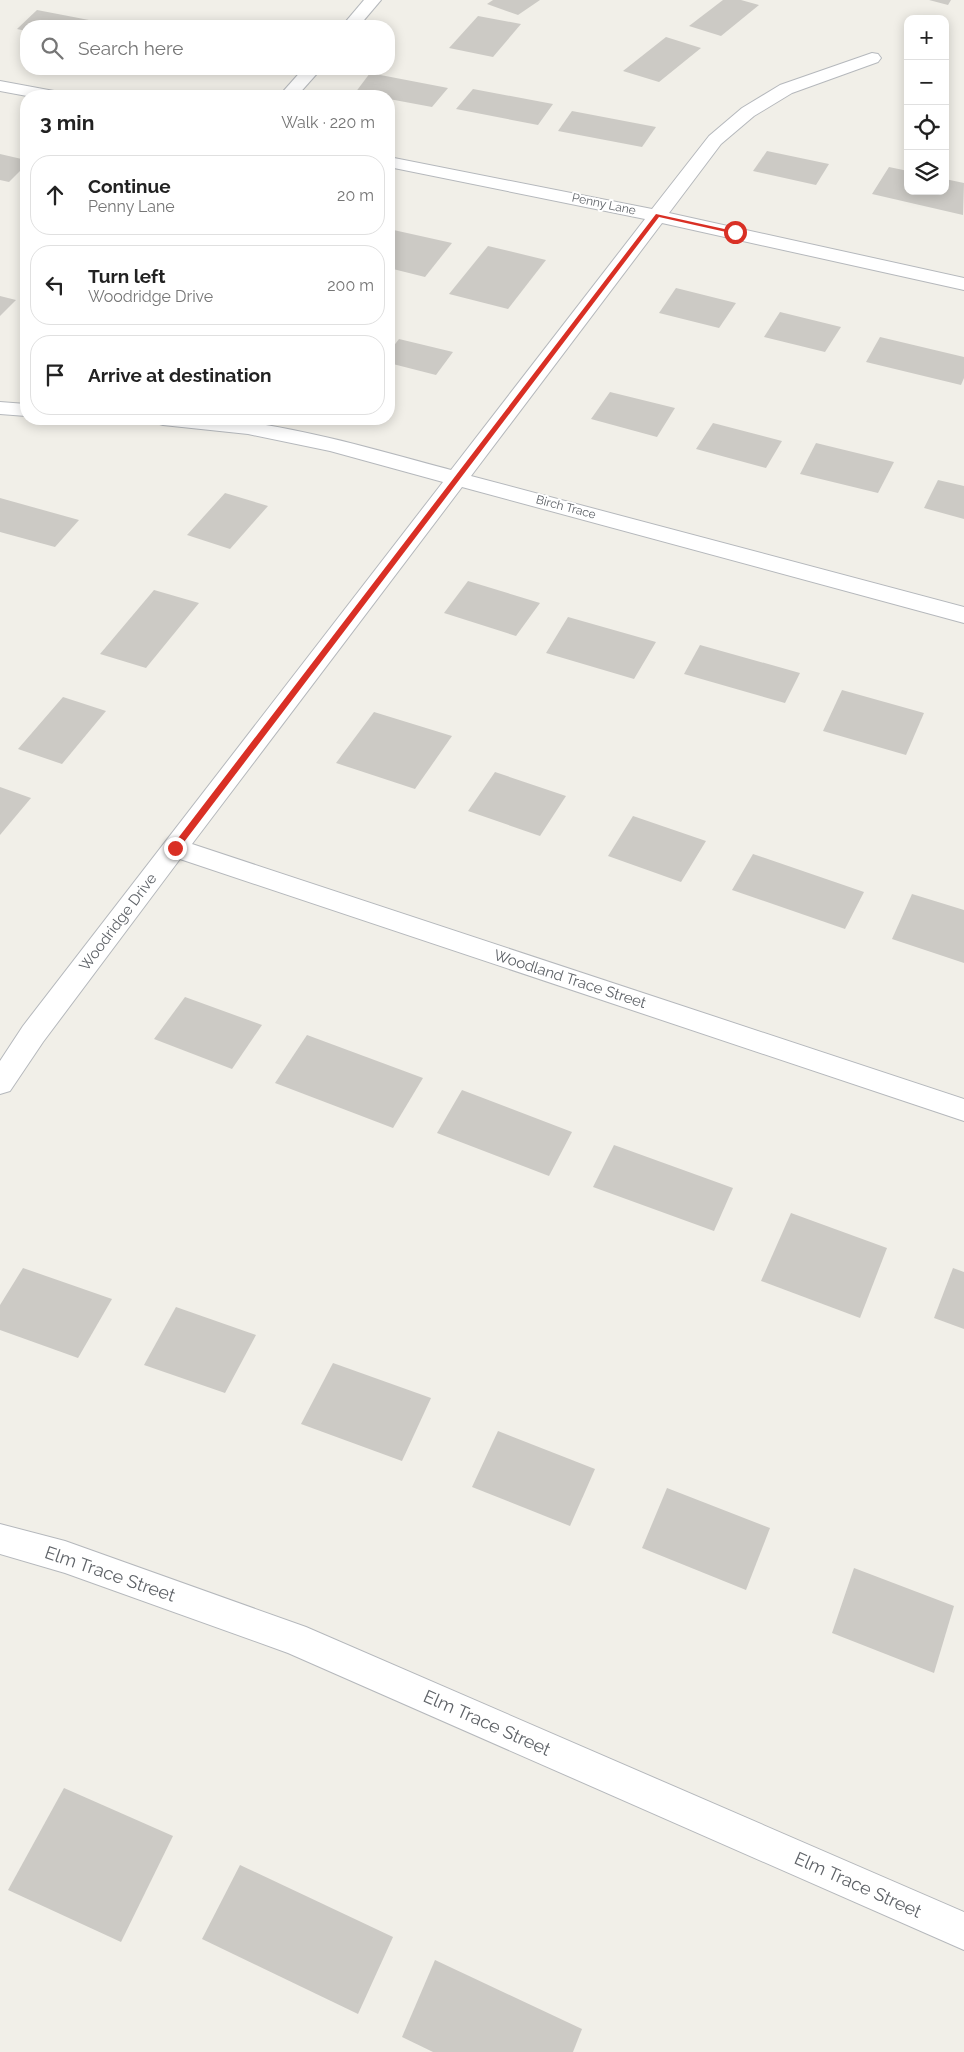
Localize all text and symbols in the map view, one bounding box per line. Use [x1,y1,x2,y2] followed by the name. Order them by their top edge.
[904,15,949,195] map controls
[904,15,949,60] button: +
[20,20,395,75] search box
[38,34,66,62] icon: search
[78,37,184,59] text: Search here
[904,60,949,105] button: −
[904,105,949,150] button: locate
[40,110,94,135] text: 3 min
[281,113,375,132] text: Walk · 220 m
[904,150,949,195] button: layers
[88,175,171,197] text: Continue
[41,181,69,209] icon: ahead
[337,186,374,205] text: 20 m
[571,190,637,218] street label: Penny Lane
[88,197,175,216] text: Penny Lane
[724,221,747,244] route start
[88,265,165,287] text: Turn left
[41,271,69,299] icon: left
[327,276,374,295] text: 200 m
[88,287,213,306] text: Woodridge Drive
[41,361,69,389] icon: arrive
[88,364,272,386] text: Arrive at destination
[535,492,597,522] street label: Birch Trace
[164,837,187,860] route end
[75,870,161,974] street label: Woodridge Drive
[492,946,648,1012] street label: Woodland Trace Street
[42,1541,178,1606] street label: Elm Trace Street
[420,1685,554,1760] street label: Elm Trace Street
[791,1847,925,1922] street label: Elm Trace Street

